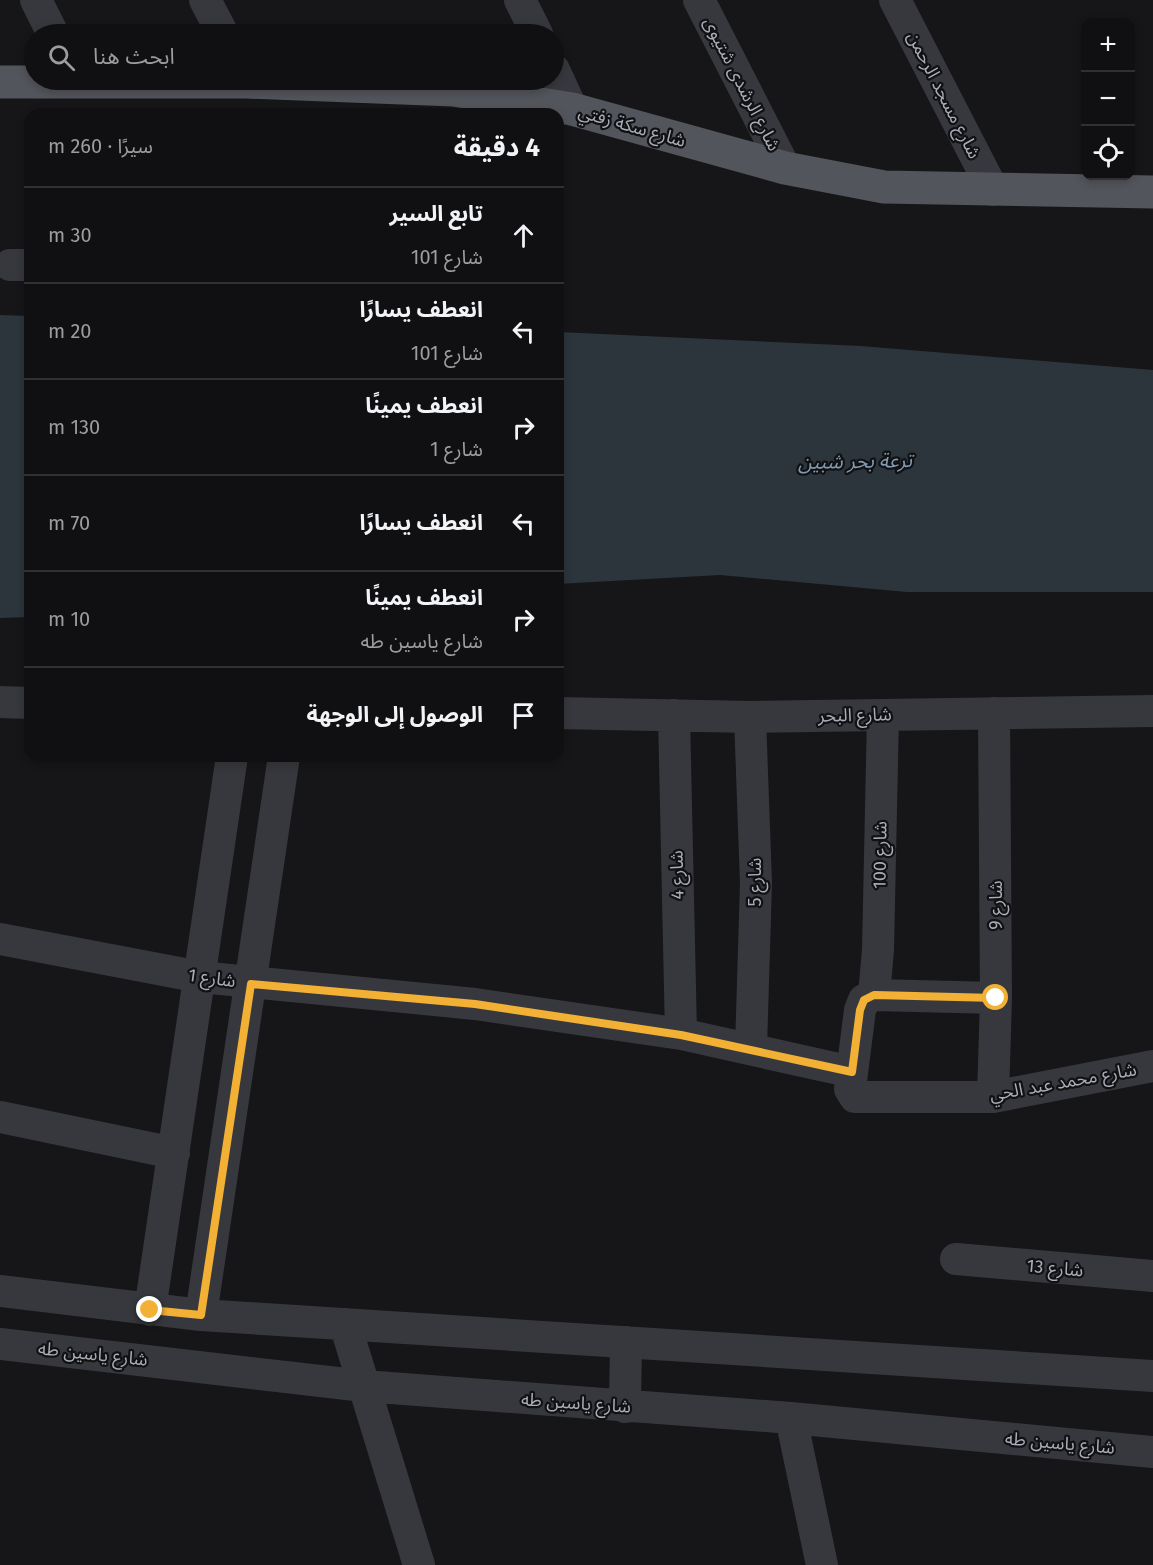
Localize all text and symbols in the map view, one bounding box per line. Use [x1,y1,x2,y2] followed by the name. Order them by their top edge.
[696,13,785,156] street label: شارع الرشدى شتيوى
[1081,18,1135,180] map controls
[1081,18,1135,72] button: +
[24,24,564,90] search box
[900,28,986,164] street label: شارع مسجد الرحمن
[45,41,78,74] icon: search
[93,43,175,70] text: ابحث هنا
[1081,72,1135,126] button: −
[575,100,688,155] street label: شارع سكة زفتي
[1081,126,1135,180] button: locate
[454,132,540,163] text: 4 دقيقة
[48,134,153,158] text: سيرًا · 260 m
[390,200,483,227] text: تابع السير
[507,219,540,252] icon: ahead
[48,223,92,247] text: 30 m
[411,245,483,269] text: شارع 101
[360,296,483,323] text: انعطف يسارًا
[507,315,540,348] icon: left
[48,319,92,343] text: 20 m
[411,341,483,365] text: شارع 101
[365,392,483,419] text: انعطف يمينًا
[507,411,540,444] icon: right
[48,415,100,439] text: 130 m
[430,437,483,461] text: شارع 1
[798,448,915,474] water label: ترعة بحر شبين
[507,507,540,540] icon: left
[360,509,483,536] text: انعطف يسارًا
[48,511,90,535] text: 70 m
[365,584,483,611] text: انعطف يمينًا
[507,603,540,636] icon: right
[48,607,90,631] text: 10 m
[361,629,483,653] text: شارع ياسين طه
[507,699,540,732] icon: arrive
[306,701,483,728] text: الوصول إلى الوجهة
[817,703,892,730] street label: شارع البحر
[868,821,895,889] street label: شارع 100
[666,850,691,900] street label: شارع 4
[744,858,769,906] street label: شارع 5
[985,880,1010,930] street label: شارع 9
[186,964,237,995] street label: شارع 1
[982,984,1008,1010] route start
[988,1058,1139,1109] street label: شارع محمد عبد الحي
[1026,1255,1084,1284] street label: شارع 13
[136,1296,162,1322] route end
[37,1337,149,1374] street label: شارع ياسين طه
[520,1388,632,1421] street label: شارع ياسين طه
[1004,1427,1116,1462] street label: شارع ياسين طه

